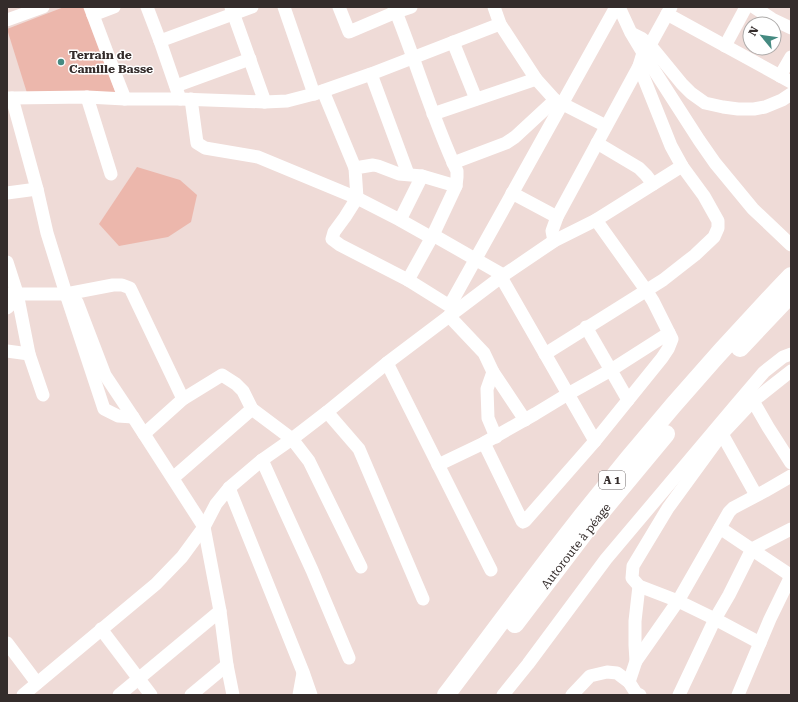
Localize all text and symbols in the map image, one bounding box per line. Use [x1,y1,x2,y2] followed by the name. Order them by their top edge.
[742,16,782,56] north arrow
[746,24,762,38] text: N
[69,48,153,76] place label: Terrain de Camille Basse
[56,57,66,67] marker: Terrain de Camille Basse
[599,471,625,489] road number: A 1
[538,500,614,592] street label: Autoroute à péage

